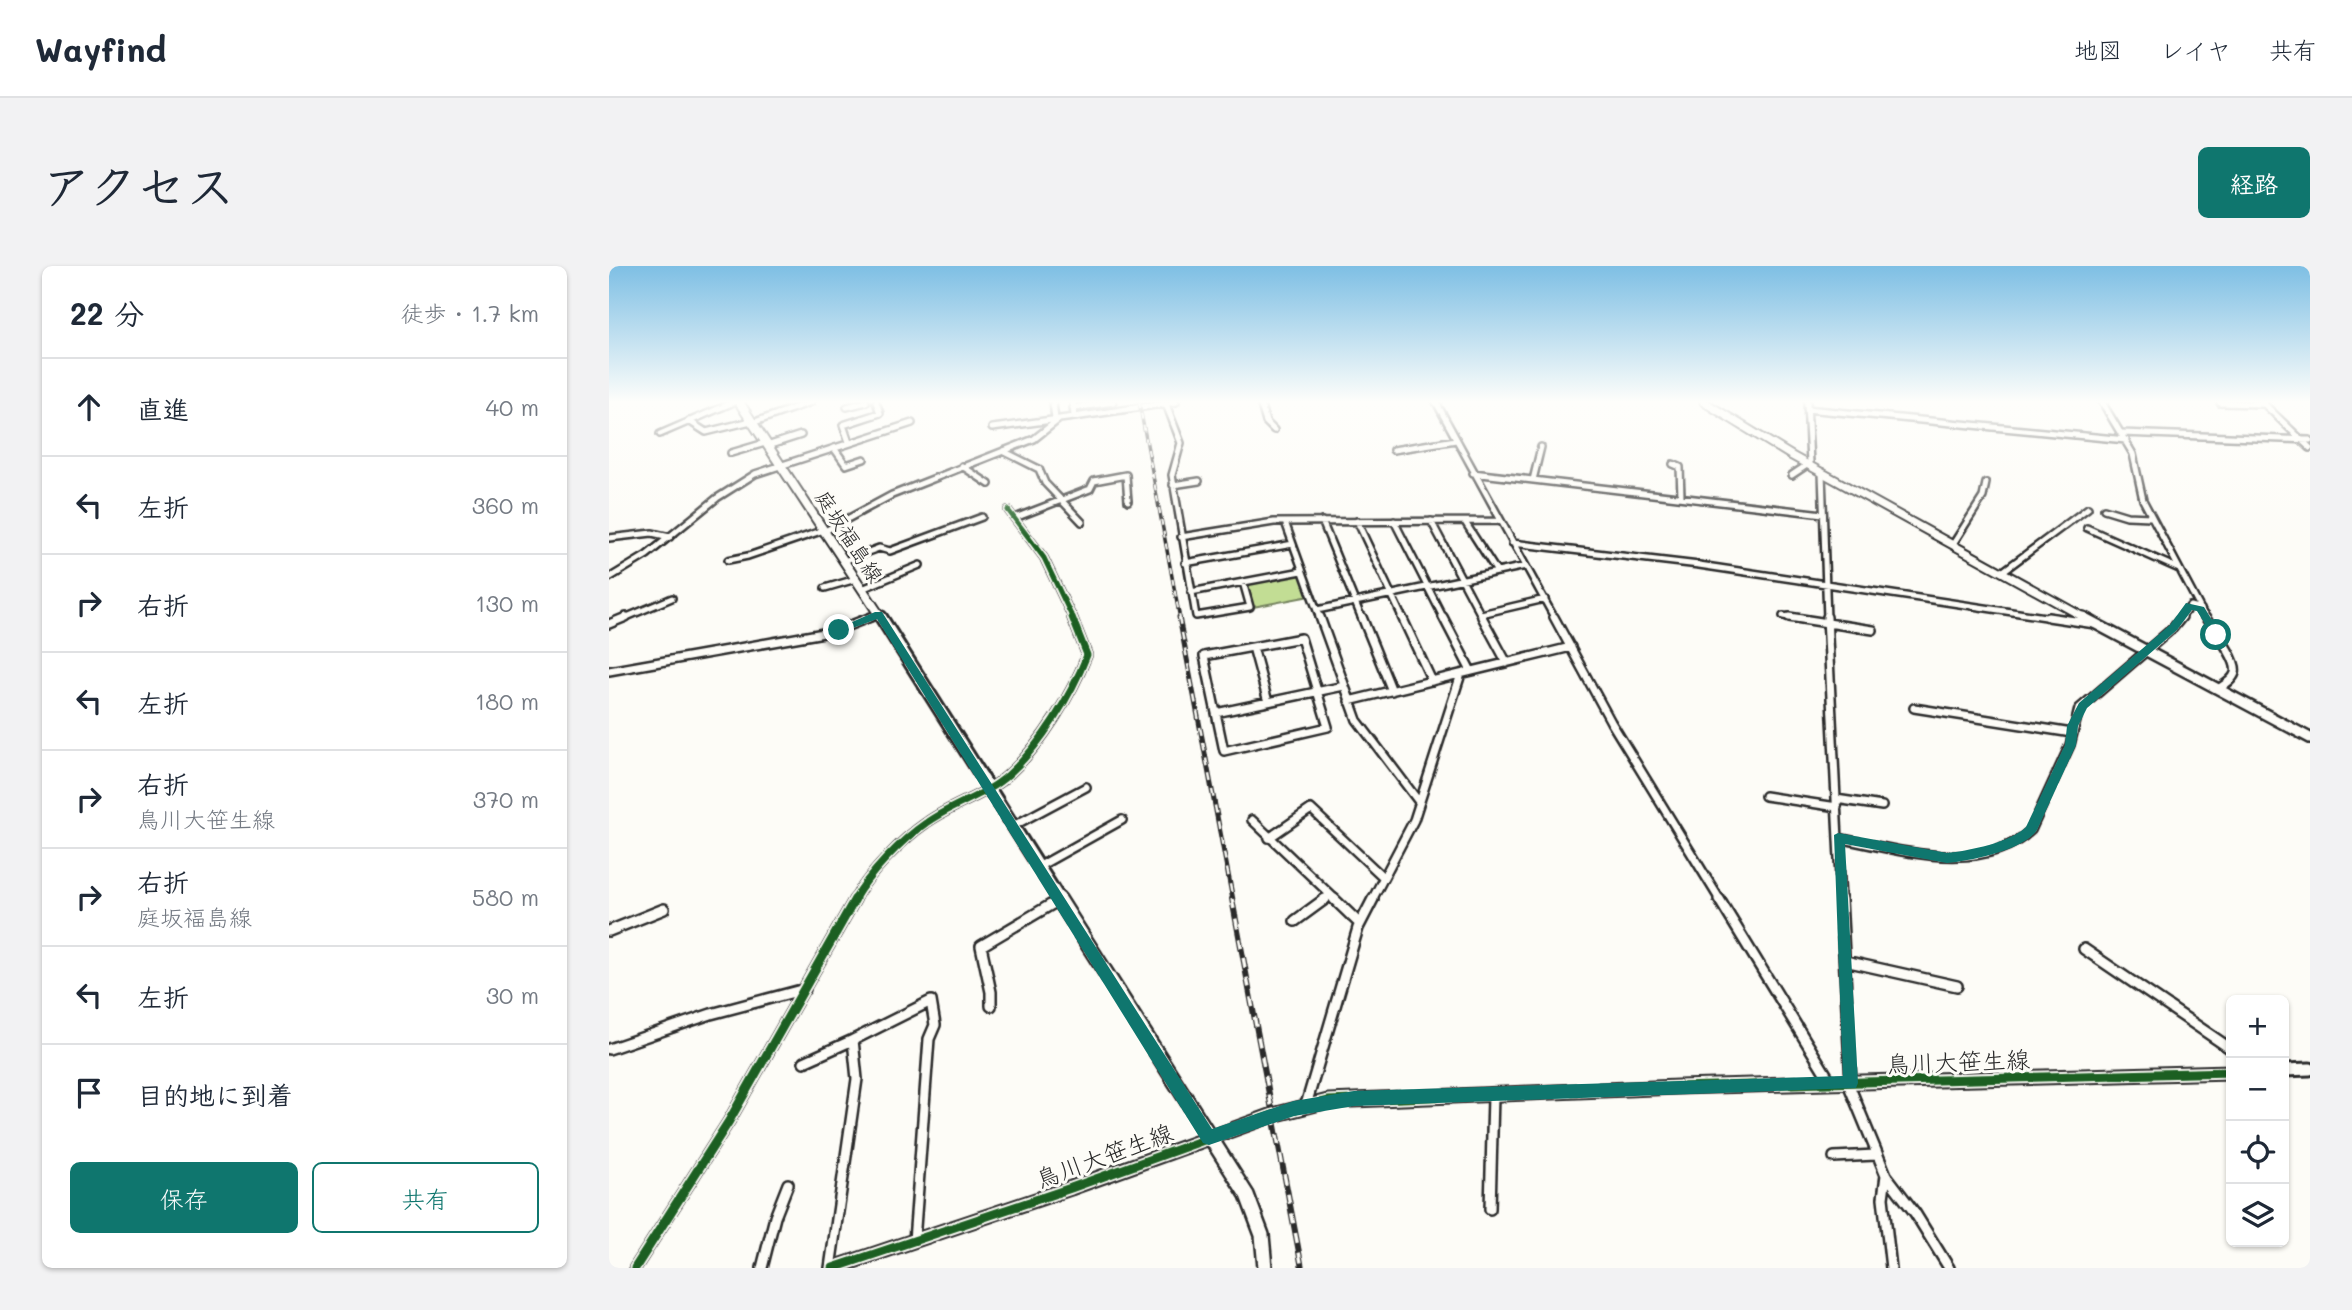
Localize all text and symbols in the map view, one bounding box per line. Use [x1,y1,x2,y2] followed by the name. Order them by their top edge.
[35,27,166,70] text: Wayfind
[2074,34,2122,65] text: 地図
[2160,34,2231,65] text: レイヤ
[2269,34,2317,65] text: 共有
[2198,147,2310,218] button: 経路
[42,153,235,216] text: アクセス
[70,293,144,333] text: 22 分
[400,298,539,328] text: 徒歩 · 1.7 km
[70,388,108,426] icon: ahead
[137,392,189,426] text: 直進
[486,392,539,422] text: 40 m
[810,485,890,587] street label: 庭坂福島線
[70,486,108,524] icon: left
[137,490,189,524] text: 左折
[472,490,539,520] text: 360 m
[70,584,108,622] icon: right
[137,588,189,622] text: 右折
[475,588,539,618] text: 130 m
[823,614,854,645] route end
[2200,619,2231,650] route start
[70,682,108,720] icon: left
[137,686,189,720] text: 左折
[475,686,539,716] text: 180 m
[137,767,189,801] text: 右折
[70,780,108,818] icon: right
[473,784,539,814] text: 370 m
[137,804,275,834] text: 鳥川大笹生線
[137,865,189,899] text: 右折
[70,878,108,916] icon: right
[472,882,539,912] text: 580 m
[137,902,252,932] text: 庭坂福島線
[70,976,108,1014] icon: left
[137,980,189,1014] text: 左折
[486,980,539,1010] text: 30 m
[2226,995,2289,1247] map controls
[2226,995,2289,1058] button: +
[1886,1043,2030,1079] street label: 鳥川大笹生線
[2226,1058,2289,1121] button: −
[70,1074,108,1112] icon: arrive
[137,1078,293,1112] text: 目的地に到着
[1031,1116,1177,1194] street label: 鳥川大笹生線
[2226,1121,2289,1184] button: locate
[70,1162,298,1233] button: 保存
[312,1162,539,1233] button: 共有
[2226,1184,2289,1247] button: layers

